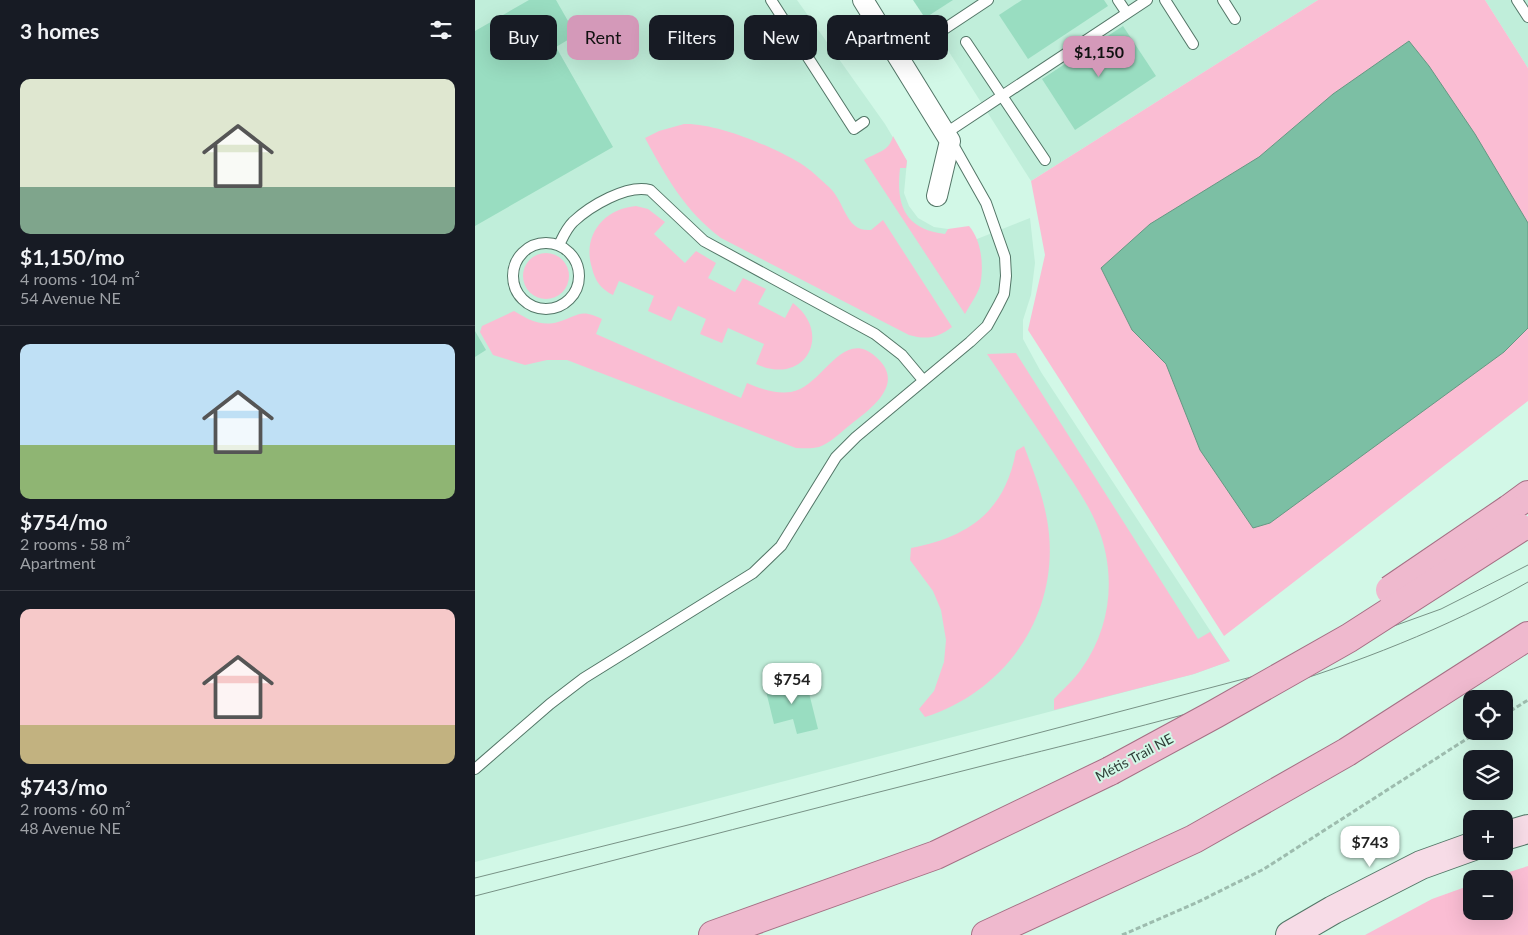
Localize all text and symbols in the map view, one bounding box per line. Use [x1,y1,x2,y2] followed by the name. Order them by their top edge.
[490,15,557,60] chip: Buy
[567,15,639,60] chip: Rent
[649,15,734,60] chip: Filters
[744,15,817,60] chip: New
[827,15,948,60] chip: Apartment
[427,16,455,44] icon: filters
[20,18,99,43] text: 3 homes
[1058,36,1140,78] pin: $1,150
[1074,42,1124,61] text: $1,150
[193,111,283,201] icon: home
[20,244,125,269] text: $1,150/mo
[20,269,140,288] text: 4 rooms · 104 m²
[20,288,121,307] text: 54 Avenue NE
[193,377,283,467] icon: home
[20,509,108,534] text: $754/mo
[20,534,131,553] text: 2 rooms · 58 m²
[20,553,95,572] text: Apartment
[193,642,283,732] icon: home
[762,662,822,705] pin: $754
[773,669,811,688] text: $754
[1463,690,1513,920] map controls
[1463,690,1513,740] button: locate
[1092,729,1176,785] street label: Métis Trail NE
[1463,750,1513,800] button: layers
[20,774,108,799] text: $743/mo
[20,799,131,818] text: 2 rooms · 60 m²
[1463,810,1513,860] button: +
[20,818,121,837] text: 48 Avenue NE
[1340,826,1400,868] pin: $743
[1351,832,1389,851] text: $743
[1463,870,1513,920] button: −

